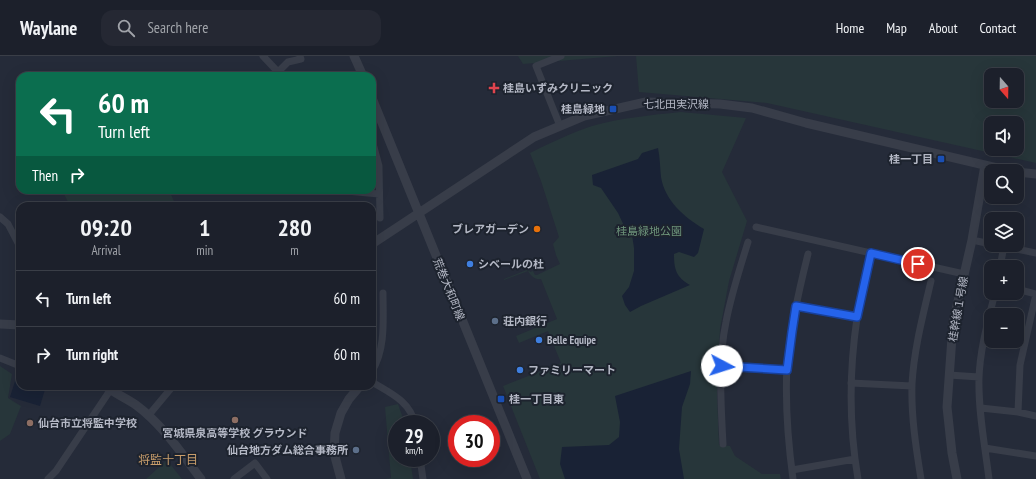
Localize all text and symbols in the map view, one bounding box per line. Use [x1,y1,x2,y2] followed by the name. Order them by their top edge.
[101,10,381,46] search box
[20,16,77,40] text: Waylane
[115,17,137,39] icon: search
[147,18,208,37] text: Search here
[836,19,864,37] text: Home
[886,19,907,37] text: Map
[929,19,958,37] text: About
[980,19,1016,37] text: Contact
[984,68,1024,108] north arrow
[984,68,1024,348] map controls
[503,81,613,95] place label: 桂島いずみクリニック
[488,82,500,94] marker: 桂島いずみクリニック
[98,84,149,121] text: 60 m
[32,88,84,140] icon: left
[643,97,709,111] street label: 七北田実沢線
[561,102,605,116] place label: 桂島緑地
[608,104,618,114] marker: 桂島緑地
[984,116,1024,156] button: sound
[98,120,150,143] text: Turn left
[889,152,933,166] place label: 桂一丁目
[936,154,946,164] marker: 桂一丁目
[66,164,88,186] icon: right
[984,164,1024,204] button: search
[32,166,58,185] text: Then
[80,212,132,243] text: 09:20
[199,212,210,243] text: 1
[277,212,312,243] text: 280
[984,212,1024,252] button: layers
[452,222,529,236] place label: ブレアガーデン
[532,224,542,234] marker: ブレアガーデン
[616,224,682,238] park label: 桂島緑地公園
[91,242,121,259] text: Arrival
[196,242,213,259] text: min
[290,242,299,259] text: m
[901,247,935,281] pin
[907,253,929,275] icon: arrive
[430,256,468,322] street label: 荒巻大和町線
[478,257,544,271] place label: シベールの杜
[465,259,475,269] marker: シベールの杜
[984,260,1024,300] button: +
[945,275,971,343] street label: 桂幹線１号線
[32,288,54,310] icon: left
[66,289,111,308] text: Turn left
[334,289,360,308] text: 60 m
[984,308,1024,348] button: −
[503,314,547,328] place label: 荘内銀行
[490,316,500,326] marker: 荘内銀行
[547,333,596,347] place label: Belle Equipe
[534,335,544,345] marker: Belle Equipe
[32,344,54,366] icon: right
[66,345,118,364] text: Turn right
[334,345,360,364] text: 60 m
[701,345,743,387] position arrow
[528,363,616,377] place label: ファミリーマート
[515,365,525,375] marker: ファミリーマート
[509,392,564,406] place label: 桂一丁目東
[496,394,506,404] marker: 桂一丁目東
[230,415,240,425] marker: 宮城県泉高等学校 グラウンド
[448,415,500,467] speed limit sign: 30
[38,416,137,430] place label: 仙台市立将監中学校
[25,418,35,428] marker: 仙台市立将監中学校
[404,423,424,449] text: 29
[162,426,308,440] place label: 宮城県泉高等学校 グラウンド
[227,443,348,457] place label: 仙台地方ダム総合事務所
[405,444,423,457] text: km/h
[351,445,361,455] marker: 仙台地方ダム総合事務所
[138,452,198,467] district label: 将監十丁目

